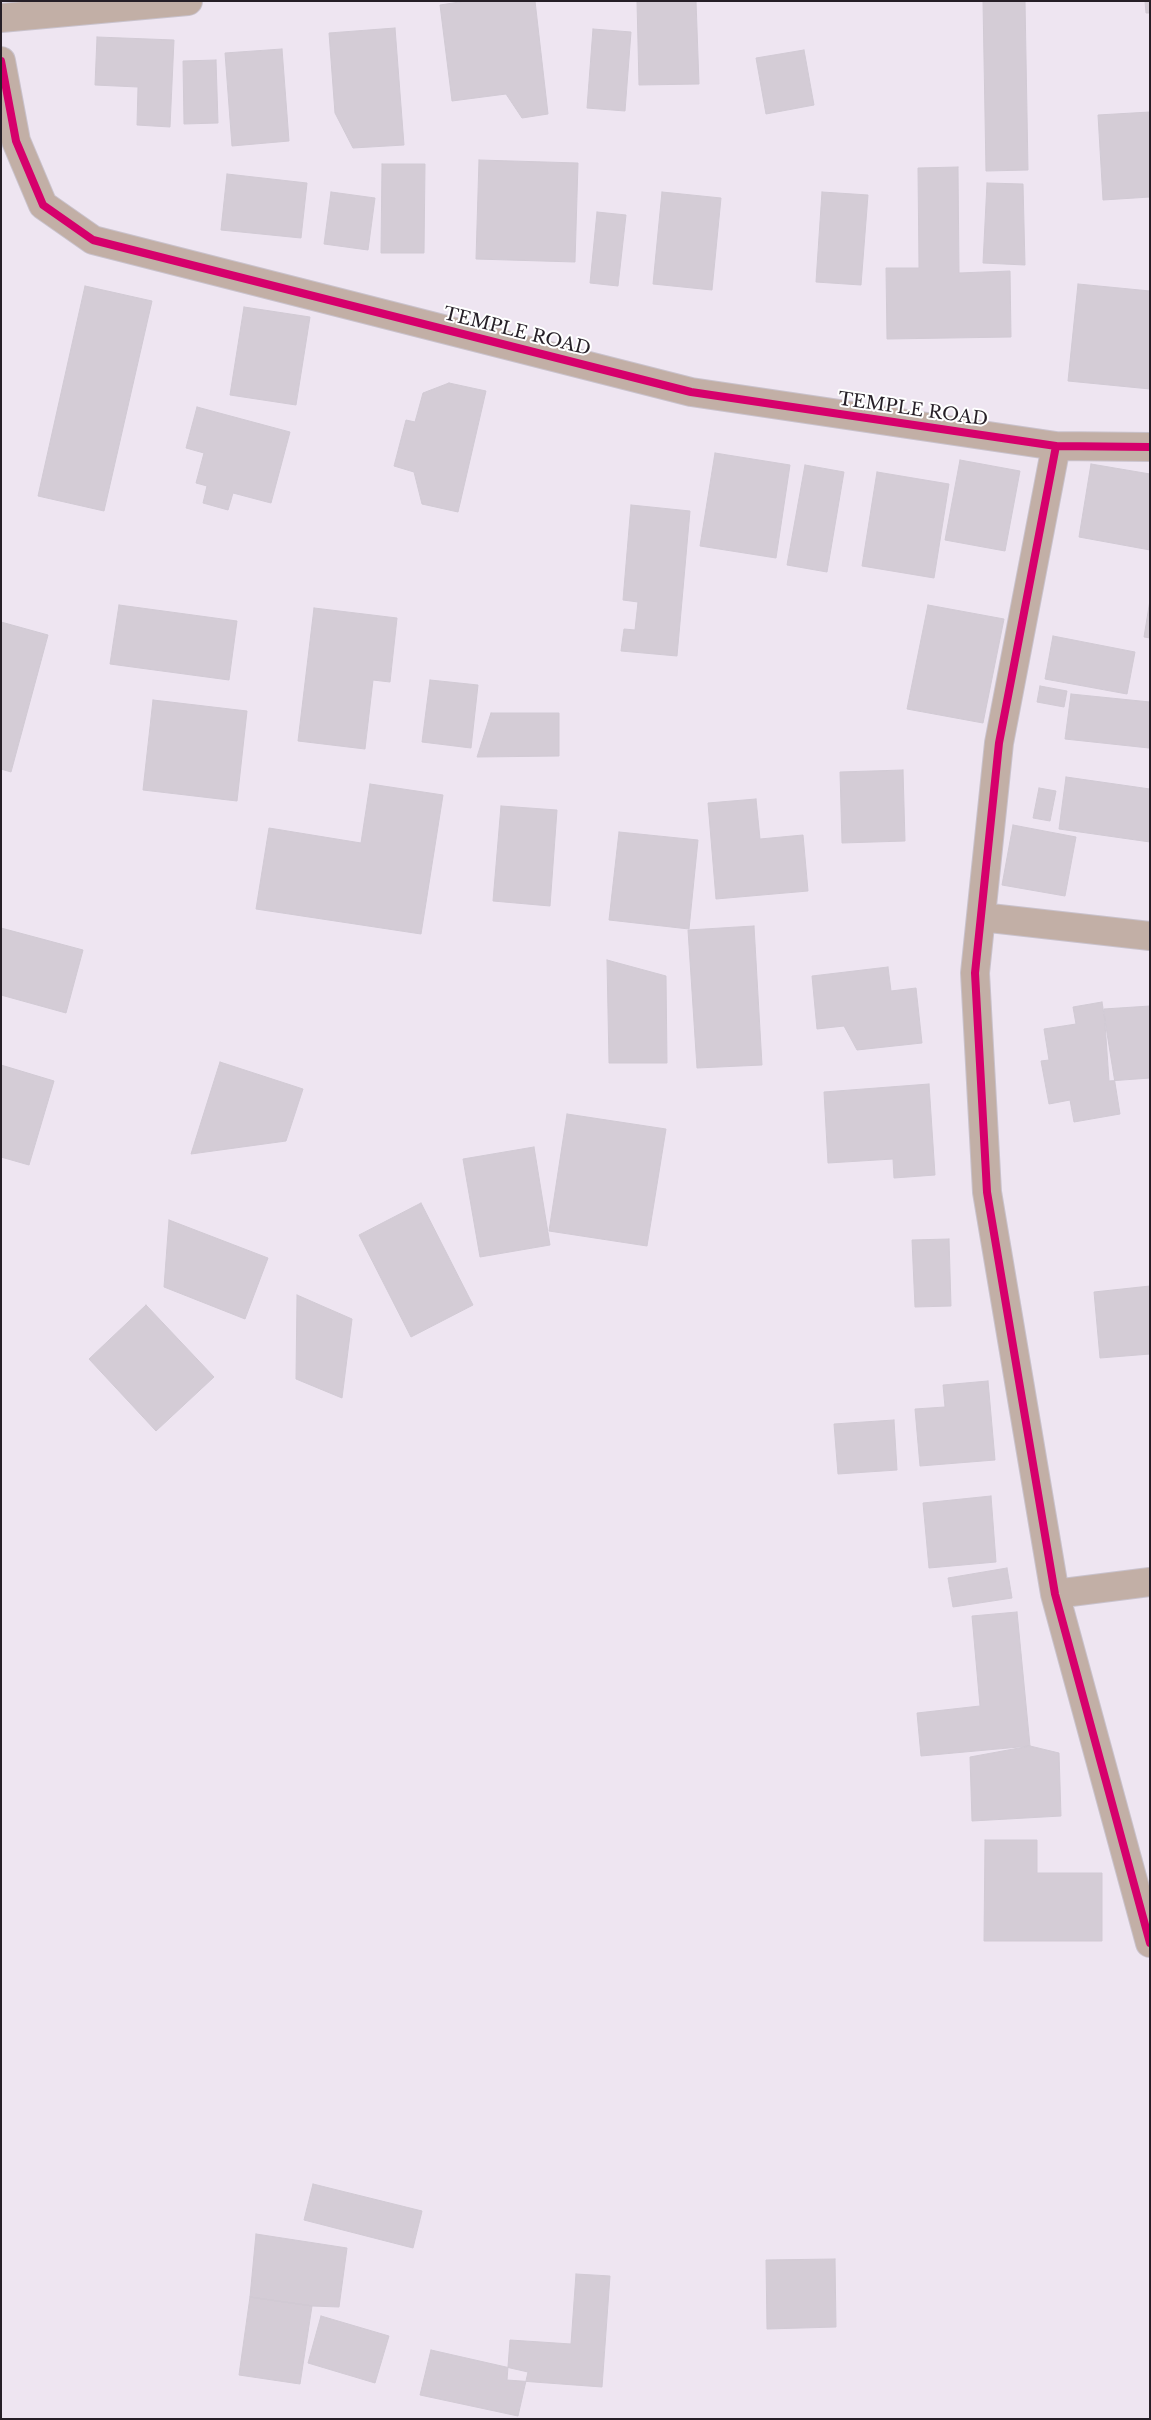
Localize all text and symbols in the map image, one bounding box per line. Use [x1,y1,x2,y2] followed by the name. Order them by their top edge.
[441,303,593,361] street label: TEMPLE ROAD
[837,389,989,431] street label: TEMPLE ROAD

